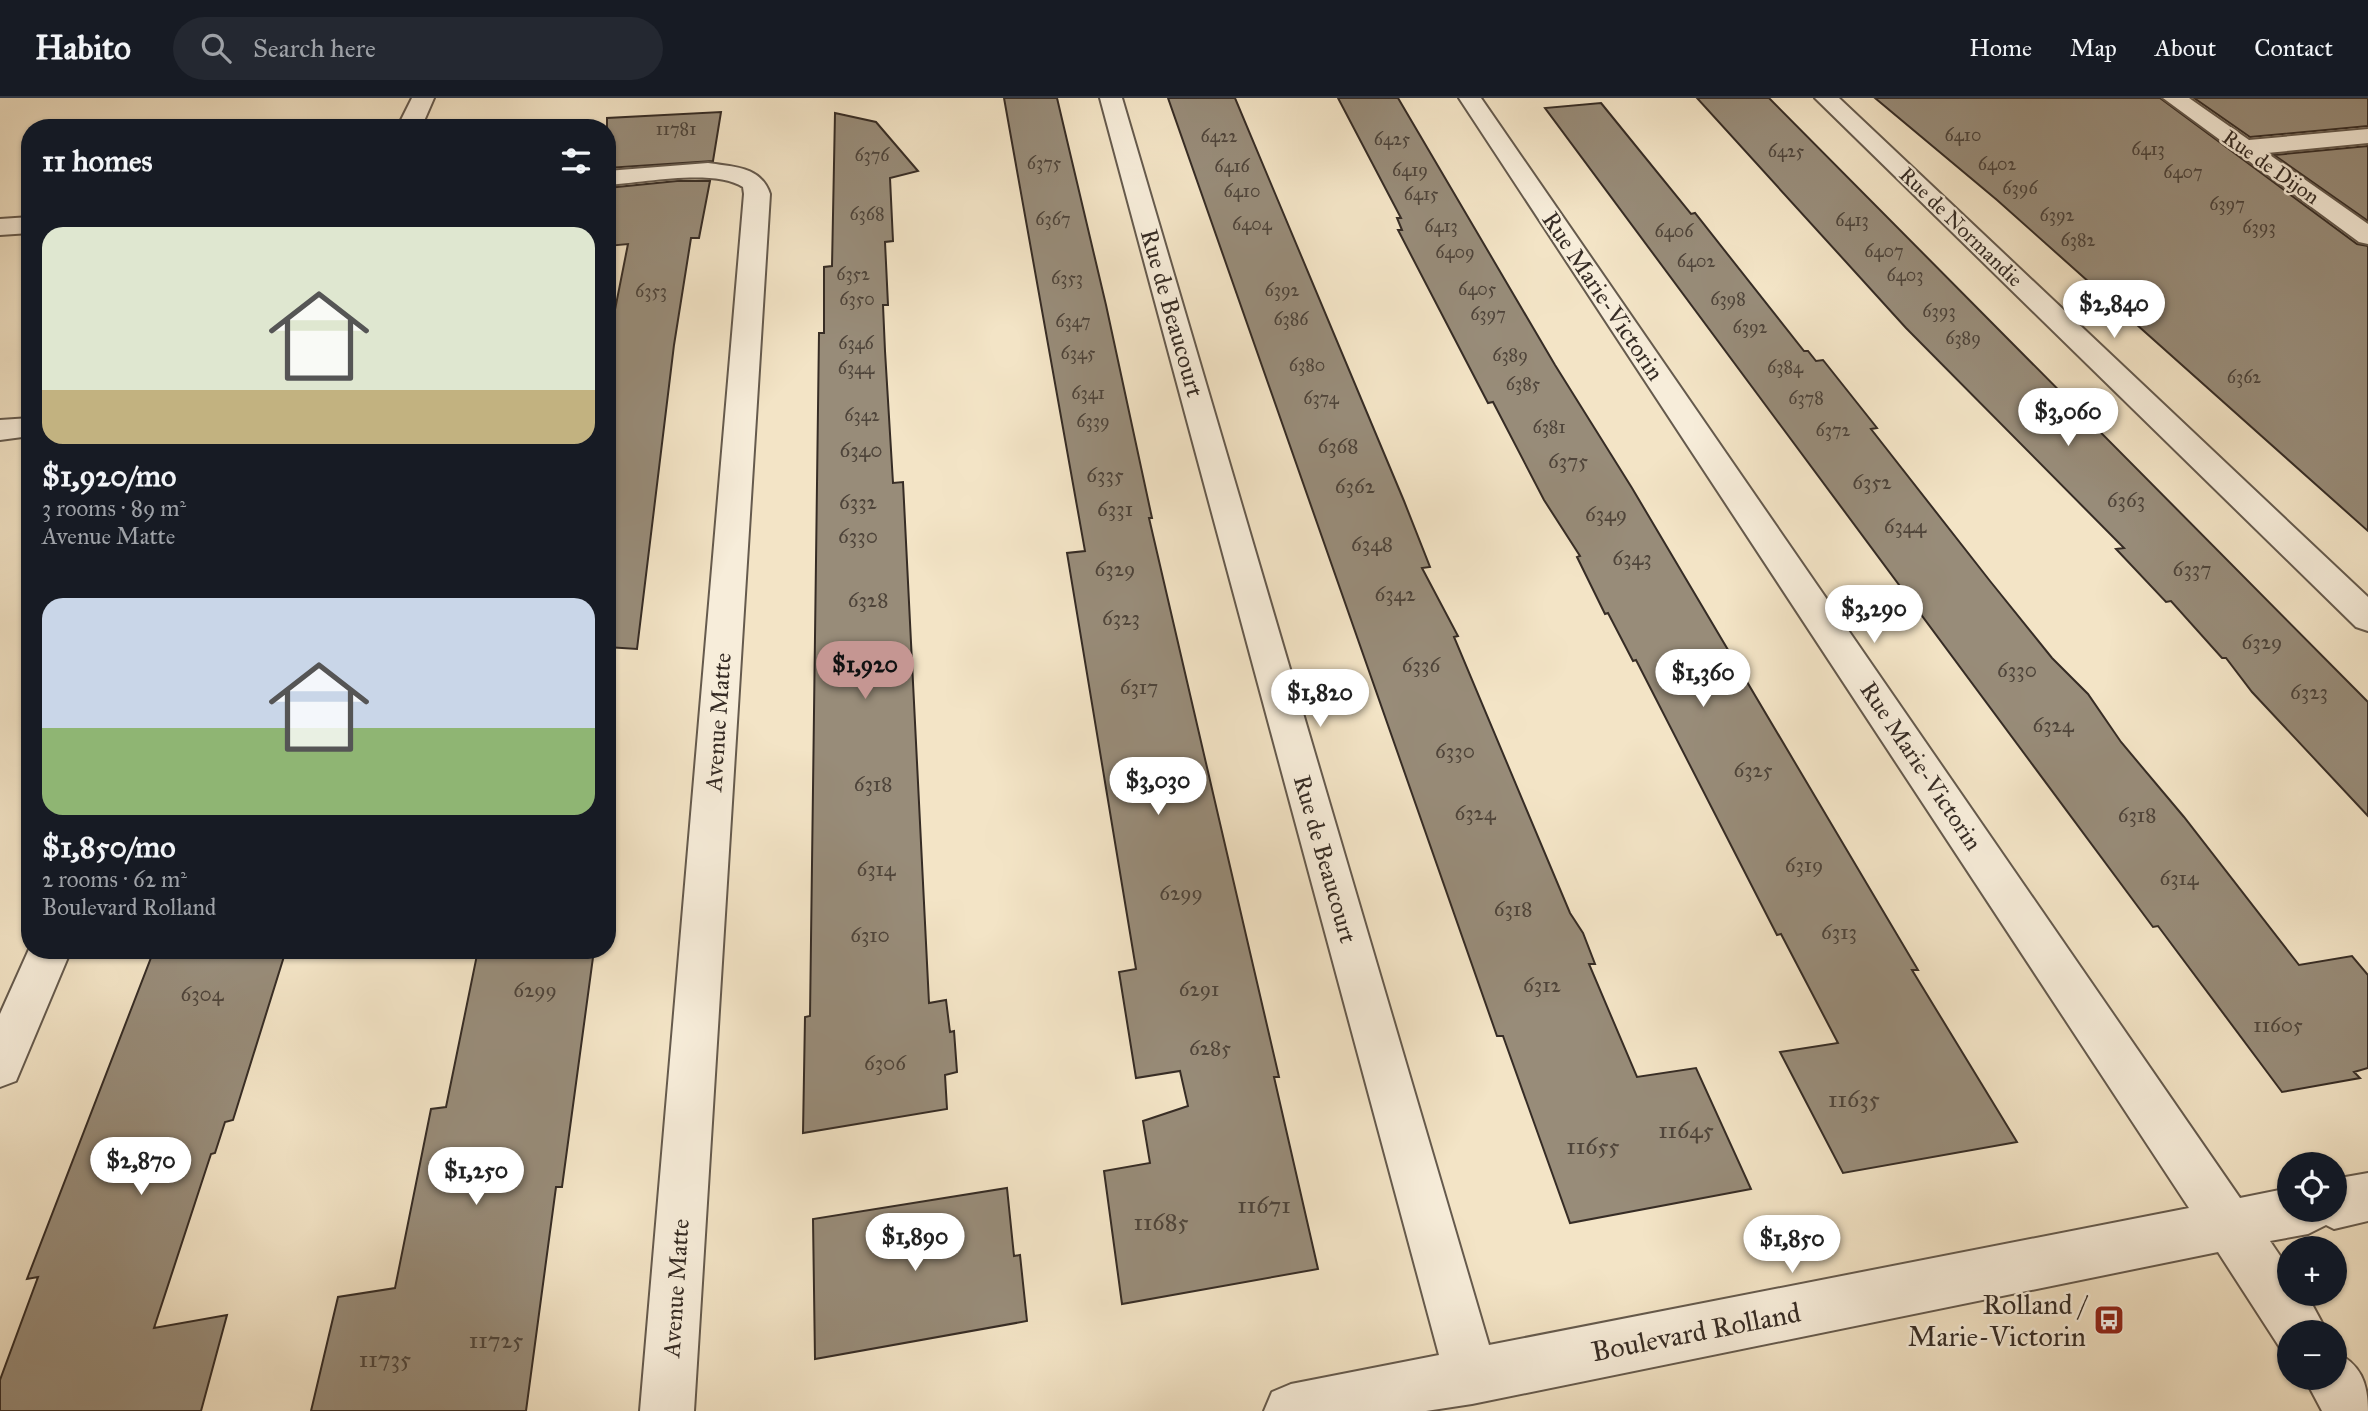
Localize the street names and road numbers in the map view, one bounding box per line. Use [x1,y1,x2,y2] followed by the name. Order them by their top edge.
[2217,124,2325,210] street label: Rue de Dijon
[1894,161,2028,293] street label: Rue de Normandie
[1535,206,1671,386] street label: Rue Marie-Victorin
[1134,226,1210,401] street label: Rue de Beaucourt
[698,652,738,793] street label: Avenue Matte
[1853,676,1989,856] street label: Rue Marie-Victorin
[1287,772,1363,947] street label: Rue de Beaucourt
[656,1218,696,1359] street label: Avenue Matte
[1588,1295,1804,1369] street label: Boulevard Rolland

